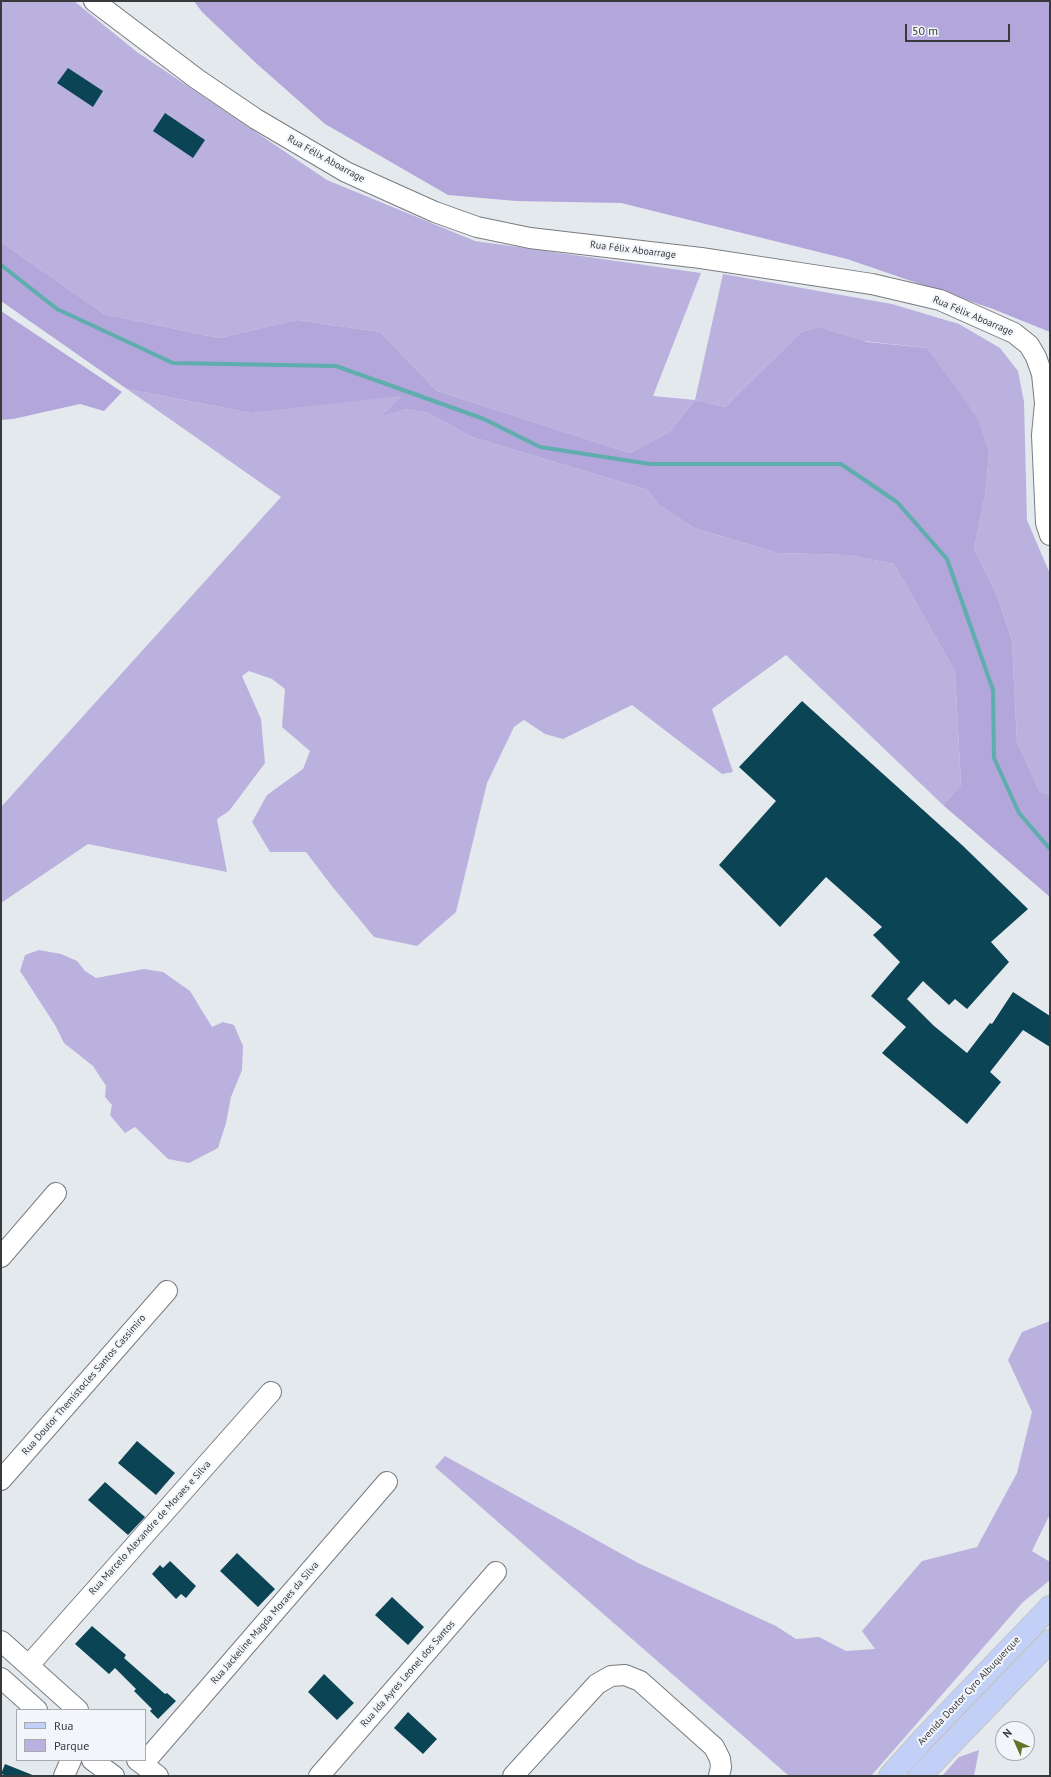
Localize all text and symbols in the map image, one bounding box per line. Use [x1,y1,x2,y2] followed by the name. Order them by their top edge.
[907,16,1012,42] scale bar
[912,23,938,38] text: 50 m
[285,133,367,185] street label: Rua Félix Aboarrage
[589,239,677,261] street label: Rua Félix Aboarrage
[931,294,1015,338] street label: Rua Félix Aboarrage
[20,1312,148,1458] street label: Rua Doutor Themístocles Santos Cassimiro
[87,1458,213,1598] street label: Rua Marcelo Alexandre de Moraes e Silva
[209,1559,321,1687] street label: Rua Jackeline Magda Moraes da Silva
[358,1618,458,1730] street label: Rua Ida Ayres Leonel dos Santos
[915,1634,1023,1748] street label: Avenida Doutor Cyro Albuquerque
[16,1709,146,1761] legend
[54,1718,73,1733] text: Rua
[995,1721,1035,1761] north arrow
[1000,1726,1015,1741] text: N
[54,1738,89,1753] text: Parque

